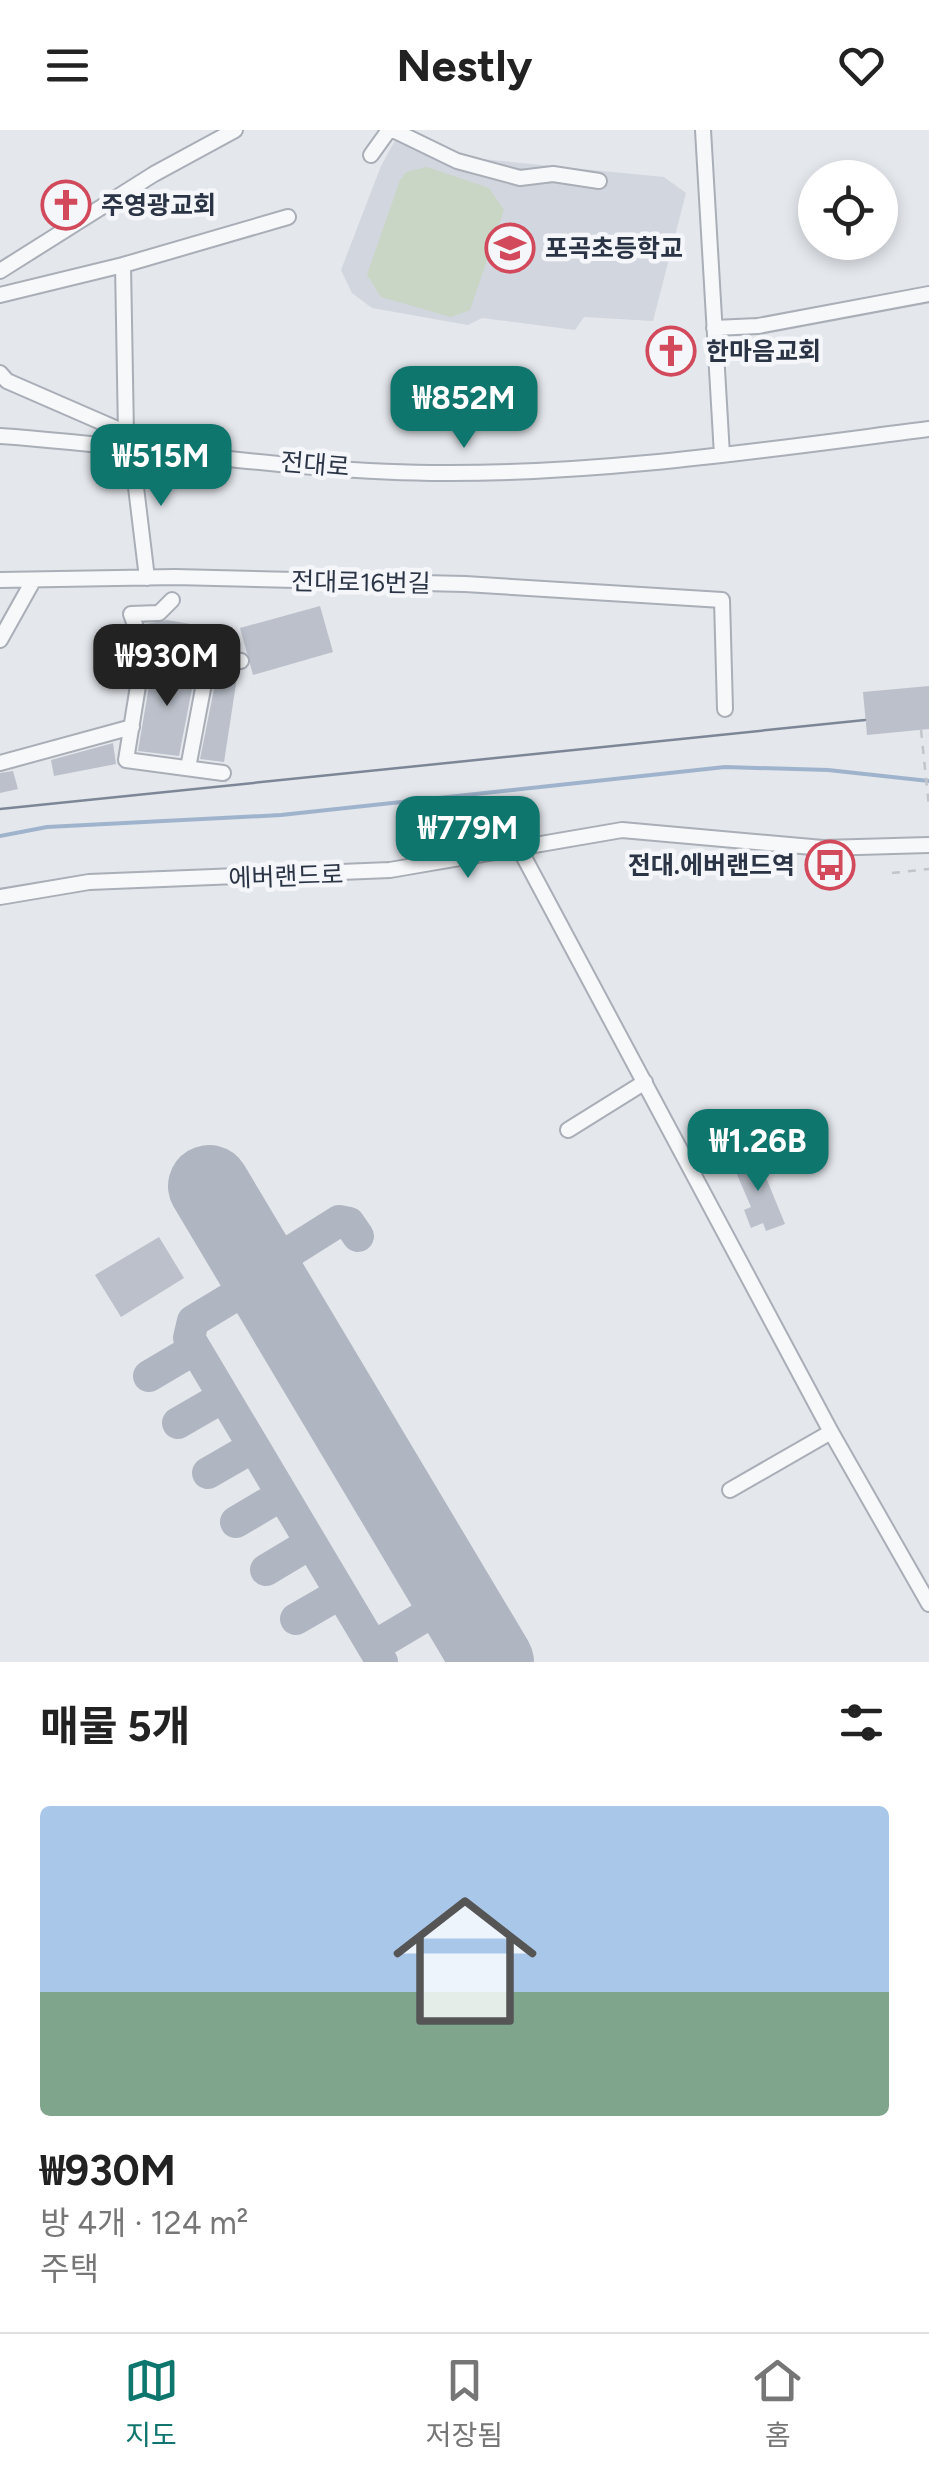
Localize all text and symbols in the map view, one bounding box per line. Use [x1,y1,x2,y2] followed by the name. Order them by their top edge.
[40,38,95,93] icon: menu
[397,38,532,92] text: Nestly
[834,38,889,93] icon: heart
[798,160,898,260] map controls
[798,160,898,260] button: locate
[40,179,92,231] church icon: 주영광교회
[101,190,216,220] place label: 주영광교회
[484,222,536,274] school or university icon: 포곡초등학교
[545,233,683,263] place label: 포곡초등학교
[645,325,697,377] church icon: 한마음교회
[706,336,821,366] place label: 한마음교회
[394,366,534,451] pin: ₩852M
[412,379,516,417] text: ₩852M
[91,424,231,509] pin: ₩515M
[113,437,210,475] text: ₩515M
[279,446,351,482] street label: 전대로
[291,566,431,598] street label: 전대로16번길
[97,624,237,709] pin: ₩930M
[115,637,219,675] text: ₩930M
[398,796,538,881] pin: ₩779M
[418,809,518,847] text: ₩779M
[804,839,856,891] bus stop icon: 전대.에버랜드역
[628,850,795,880] place label: 전대.에버랜드역
[228,859,344,893] street label: 에버랜드로
[677,1109,839,1194] pin: ₩1.26B
[710,1122,807,1160] text: ₩1.26B
[834,1695,889,1750] icon: filters
[40,1701,190,1752] text: 매물 5개
[375,1871,555,2051] icon: home
[40,2145,176,2196] text: ₩930M
[40,2204,248,2242] text: 방 4개 · 124 m²
[40,2250,99,2288] text: 주택
[124,2353,179,2453] tab: 지도
[426,2353,503,2453] tab: 저장됨
[750,2353,805,2453] tab: 홈

